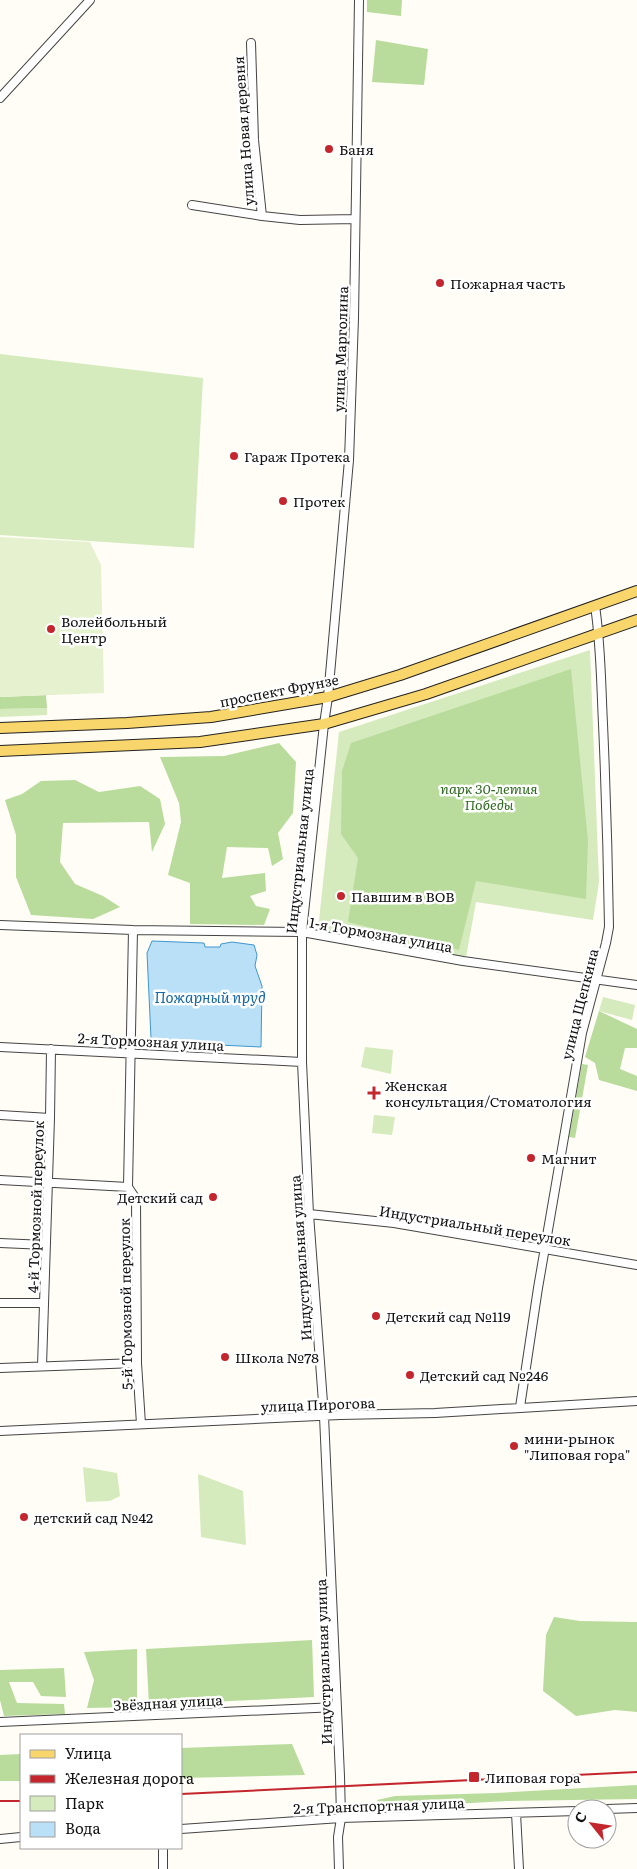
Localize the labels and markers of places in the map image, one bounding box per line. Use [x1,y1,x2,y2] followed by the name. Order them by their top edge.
[339,139,374,159] place label: Баня
[323,143,335,155] marker: Баня
[450,273,566,293] place label: Пожарная часть
[434,277,446,289] marker: Пожарная часть
[244,446,350,466] place label: Гараж Протека
[228,450,240,462] marker: Гараж Протека
[293,491,346,511] place label: Протек
[277,495,289,507] marker: Протек
[61,611,167,647] place label: Волейбольный Центр
[45,623,57,635] marker: Волейбольный Центр
[351,886,455,906] place label: Павшим в ВОВ
[335,890,347,902] marker: Павшим в ВОВ
[385,1075,592,1111] place label: Женская консультация/Стоматология
[367,1086,381,1100] marker: Женская консультация/Стоматология
[541,1148,597,1168] place label: Магнит
[525,1152,537,1164] marker: Магнит
[118,1187,203,1207] place label: Детский сад
[207,1191,219,1203] marker: Детский сад
[386,1306,511,1326] place label: Детский сад №119
[370,1310,382,1322] marker: Детский сад №119
[235,1347,319,1367] place label: Школа №78
[219,1351,231,1363] marker: Школа №78
[420,1365,549,1385] place label: Детский сад №246
[404,1369,416,1381] marker: Детский сад №246
[524,1428,630,1464] place label: мини-рынок "Липовая гора"
[508,1440,520,1452] marker: мини-рынок "Липовая гора"
[34,1507,153,1527] place label: детский сад №42
[18,1511,30,1523] marker: детский сад №42
[485,1767,581,1787] place label: Липовая гора
[467,1770,481,1784] marker: Липовая гора

